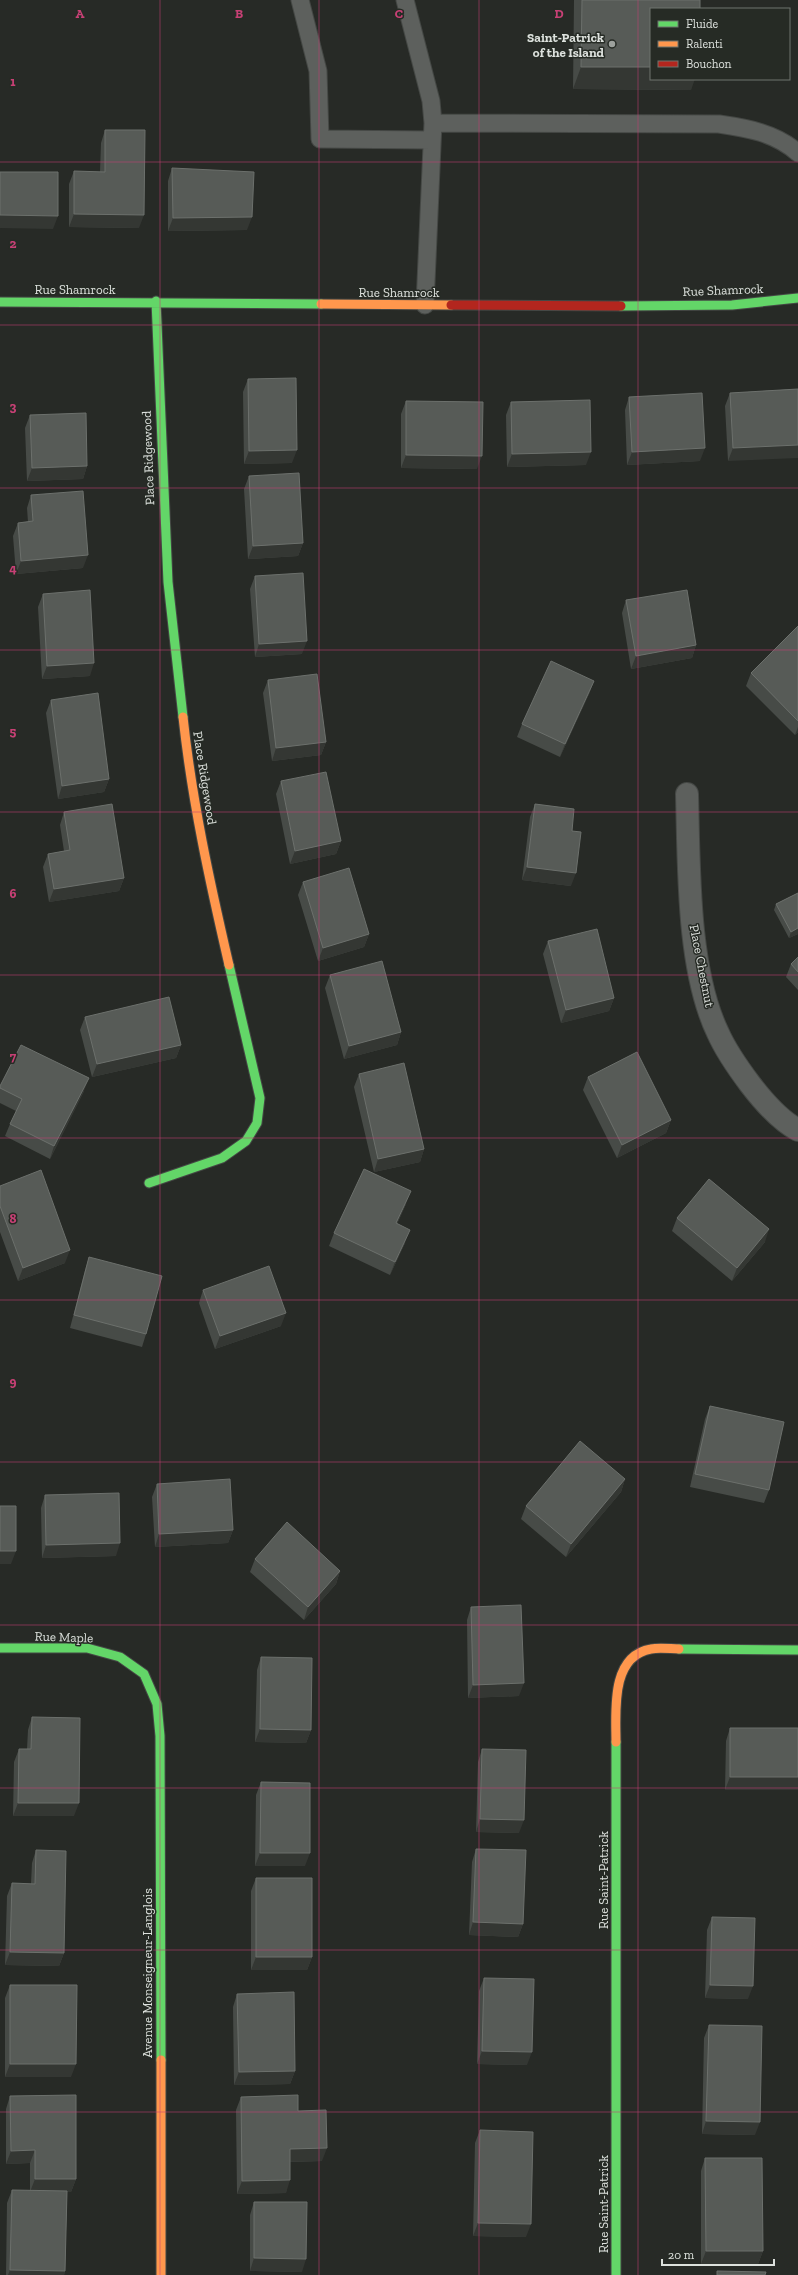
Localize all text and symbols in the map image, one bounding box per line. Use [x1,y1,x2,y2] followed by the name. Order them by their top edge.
[76,6,85,21] text: A
[235,6,243,21] text: B
[395,6,403,21] text: C
[554,6,564,21] text: D
[650,8,790,80] legend
[686,17,719,31] text: Fluide
[527,30,605,60] place label: Saint-Patrick of the Island
[686,37,723,51] text: Ralenti
[607,39,617,49] marker: Saint-Patrick of the Island
[686,57,732,71] text: Bouchon
[10,74,16,89] text: 1
[10,236,17,251] text: 2
[682,281,764,299] street label: Rue Shamrock
[35,282,116,297] street label: Rue Shamrock
[359,285,440,300] street label: Rue Shamrock
[10,399,17,414] text: 3
[139,411,157,505] street label: Place Ridgewood
[9,561,17,576] text: 4
[10,724,17,739] text: 5
[190,730,220,826] street label: Place Ridgewood
[10,886,17,901] text: 6
[687,923,717,1009] street label: Place Chestnut
[10,1049,17,1064] text: 7
[9,1211,17,1226] text: 8
[10,1374,17,1389] text: 9
[34,1628,94,1646] street label: Rue Maple
[596,1831,611,1929] street label: Rue Saint-Patrick
[140,1888,155,2058] street label: Avenue Monseigneur-Langlois
[596,2155,611,2253] street label: Rue Saint-Patrick
[662,2241,774,2267] scale bar
[668,2248,695,2262] text: 20 m

